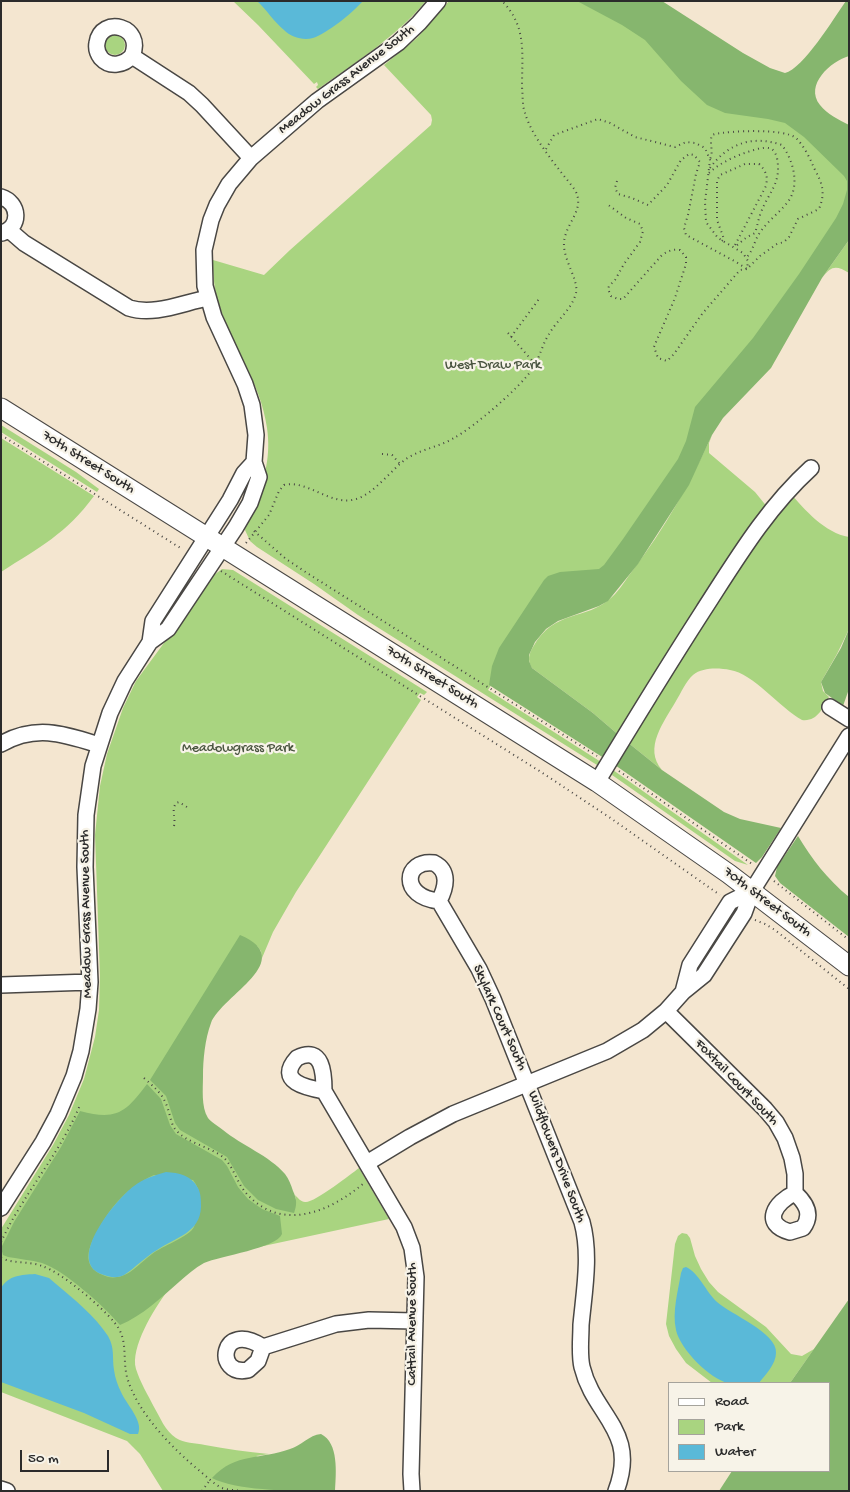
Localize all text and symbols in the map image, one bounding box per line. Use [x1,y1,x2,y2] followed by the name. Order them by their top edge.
[275,22,419,138] street label: Meadow Grass Avenue South
[445,358,541,374] park label: West Draw Park
[39,428,137,498] street label: 70th Street South
[383,643,481,713] street label: 70th Street South
[182,741,294,757] park label: Meadowgrass Park
[77,830,97,998] street label: Meadow Grass Avenue South
[720,864,814,942] street label: 70th Street South
[468,963,530,1073] street label: Skylark Court South
[690,1036,782,1130] street label: Foxtail Court South
[523,1089,589,1225] street label: Wildflowers Drive South
[405,1263,421,1385] street label: Cattail Avenue South
[668,1382,830,1472] legend
[715,1393,748,1411] text: Road
[715,1418,744,1436] text: Park
[22,1440,111,1472] scale bar
[715,1443,755,1461] text: Water
[28,1450,59,1468] text: 50 m

